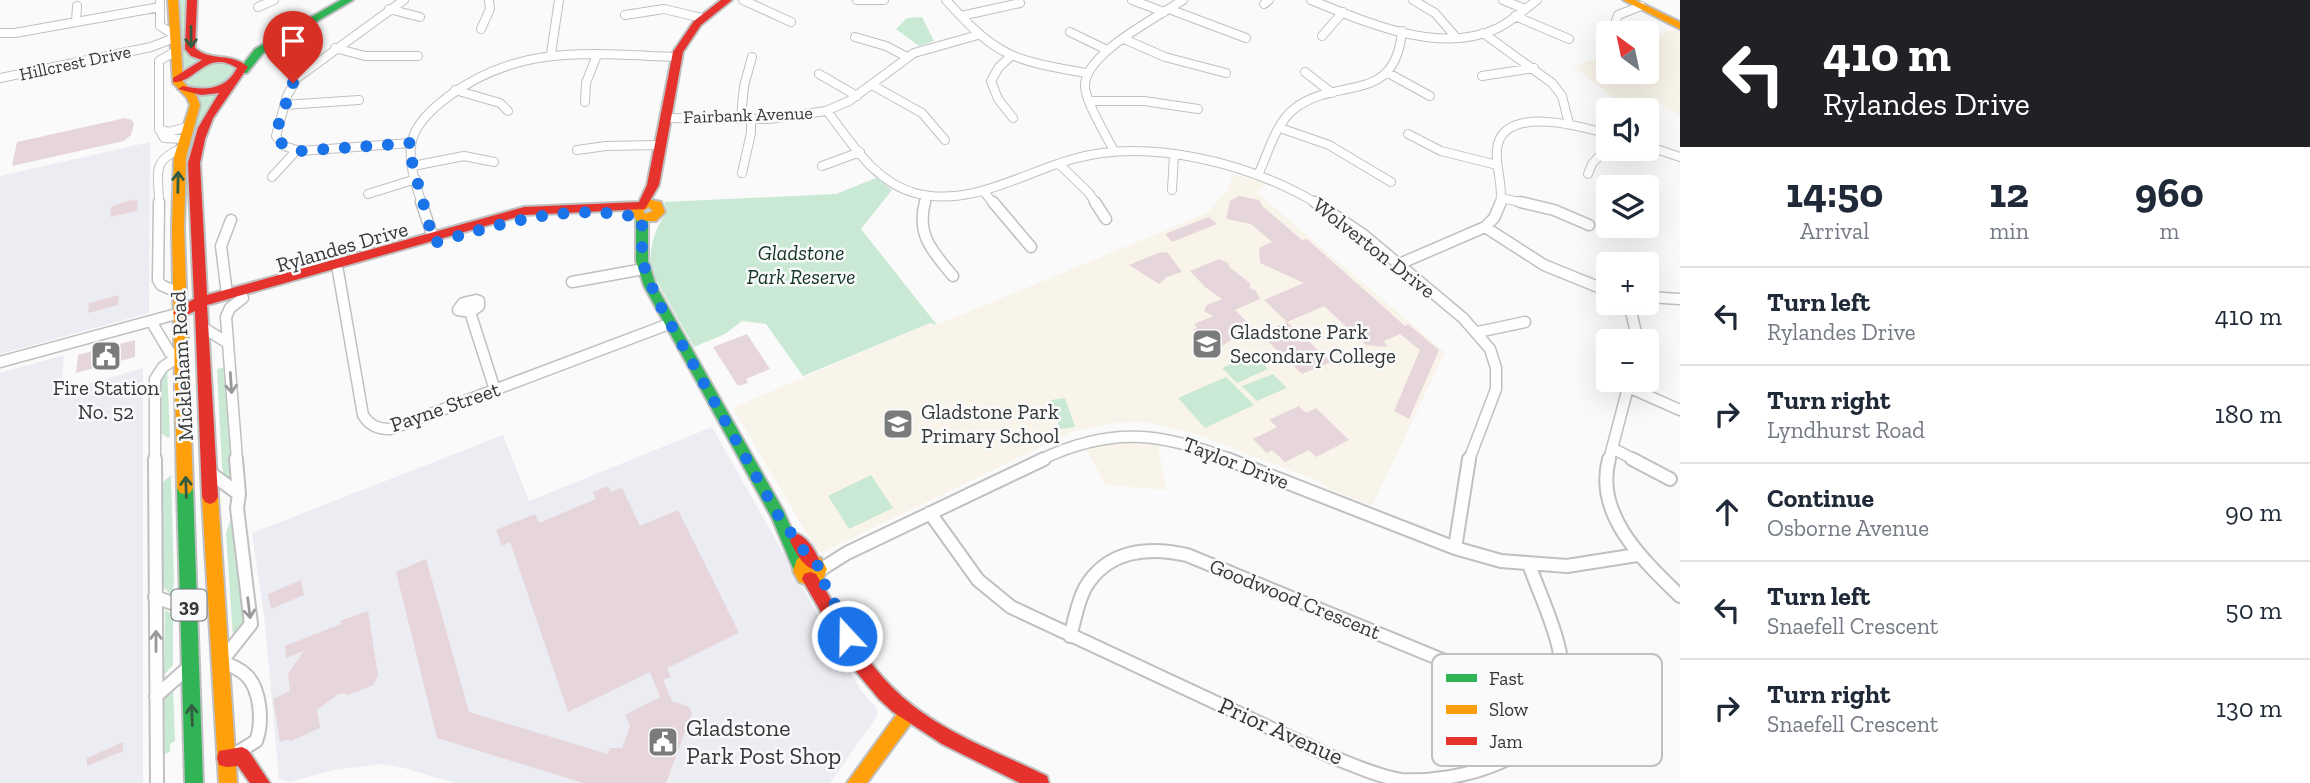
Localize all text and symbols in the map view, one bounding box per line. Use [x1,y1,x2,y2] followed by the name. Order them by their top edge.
[263,11,323,83] pin
[1596,21,1659,84] north arrow
[1596,21,1659,392] map controls
[274,22,312,60] icon: arrive
[184,25,198,48] one-way arrow
[1823,25,1951,84] text: 410 m
[1708,28,1799,119] icon: left
[17,40,133,86] street label: Hillcrest Drive
[1823,85,2030,123] text: Rylandes Drive
[1596,98,1659,161] button: sound
[683,102,813,128] street label: Fairbank Avenue
[1786,167,1883,218] text: 14:50
[1989,167,2029,218] text: 12
[2135,167,2204,218] text: 960
[172,171,185,194] one-way arrow
[1596,175,1659,238] button: layers
[1308,192,1441,303] street label: Wolverton Drive
[273,216,411,277] street label: Rylandes Drive
[1800,217,1869,245] text: Arrival
[1989,217,2029,245] text: min
[2160,217,2179,245] text: m
[747,240,855,289] park label: Gladstone Park Reserve
[1596,252,1659,315] button: +
[1767,286,1870,318] text: Turn left
[165,290,198,442] street label: Mickleham Road
[1708,297,1746,335] icon: left
[2215,300,2282,332] text: 410 m
[1767,318,1916,346] text: Rylandes Drive
[1230,319,1396,368] place label: Gladstone Park Secondary College
[1190,327,1224,361] school or university icon: Gladstone Park Secondary College
[1596,329,1659,392] button: −
[89,339,123,373] public building icon: Fire Station No. 52
[225,371,238,394] one-way arrow
[53,375,159,424] place label: Fire Station No. 52
[387,376,503,437] street label: Payne Street
[1767,384,1890,416] text: Turn right
[1708,395,1746,433] icon: right
[2215,398,2282,430] text: 180 m
[921,399,1060,448] place label: Gladstone Park Primary School
[881,407,915,441] school or university icon: Gladstone Park Primary School
[1767,416,1925,444] text: Lyndhurst Road
[1180,431,1293,494] street label: Taylor Drive
[180,476,193,499] one-way arrow
[1767,482,1874,514] text: Continue
[1708,493,1746,531] icon: ahead
[2225,496,2282,528] text: 90 m
[1767,514,1929,542] text: Osborne Avenue
[1206,553,1384,644] street label: Goodwood Crescent
[1767,580,1870,612] text: Turn left
[172,590,206,620] road number: 39
[1708,591,1746,629] icon: left
[2225,594,2282,626] text: 50 m
[243,597,256,619] one-way arrow
[810,599,884,673] position arrow
[1767,612,1938,640] text: Snaefell Crescent
[149,630,163,653] one-way arrow
[1432,654,1662,766] legend
[1489,667,1524,690] text: Fast
[1767,678,1890,710] text: Turn right
[1708,689,1746,727] icon: right
[1214,690,1348,771] street label: Prior Avenue
[2216,692,2282,724] text: 130 m
[1489,698,1529,721] text: Slow
[185,704,198,727] one-way arrow
[1767,710,1938,738] text: Snaefell Crescent
[686,713,841,770] place label: Gladstone Park Post Shop
[646,725,680,759] public building icon: Gladstone Park Post Shop
[1489,730,1523,753] text: Jam

